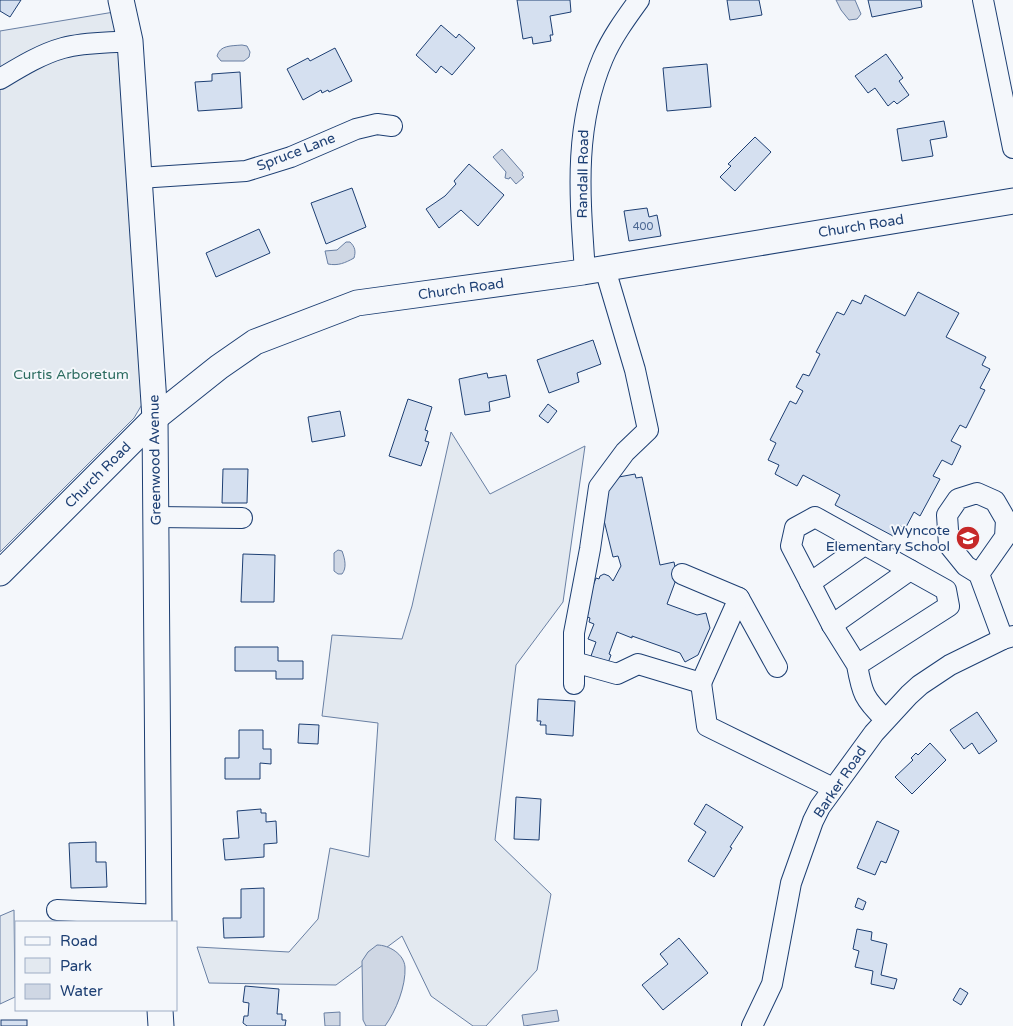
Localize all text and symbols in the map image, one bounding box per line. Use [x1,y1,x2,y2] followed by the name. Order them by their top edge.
[254,129,338,175] street label: Spruce Lane
[574,129,592,219] street label: Randall Road
[817,211,905,241] street label: Church Road
[633,220,653,233] house number: 400
[417,275,505,303] street label: Church Road
[13,366,129,383] park label: Curtis Arboretum
[145,394,165,525] street label: Greenwood Avenue
[61,438,135,512] street label: Church Road
[826,522,950,555] place label: Wyncote Elementary School
[955,525,981,551] school or university icon: Wyncote Elementary School
[810,743,870,821] street label: Barker Road
[15,921,178,1011] legend
[60,932,98,950] text: Road
[60,957,92,975] text: Park
[60,982,103,1000] text: Water

